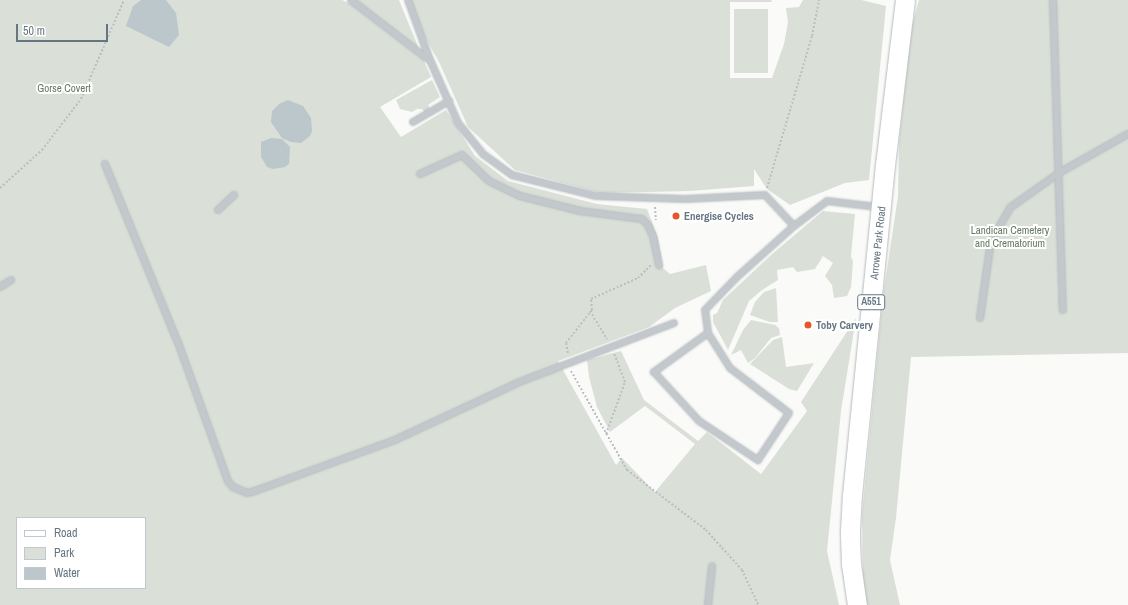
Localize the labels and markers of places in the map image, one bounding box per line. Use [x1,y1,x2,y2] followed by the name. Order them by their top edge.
[684,209,754,223] place label: Energise Cycles
[671,211,681,221] marker: Energise Cycles
[816,318,873,332] place label: Toby Carvery
[803,320,813,330] marker: Toby Carvery

